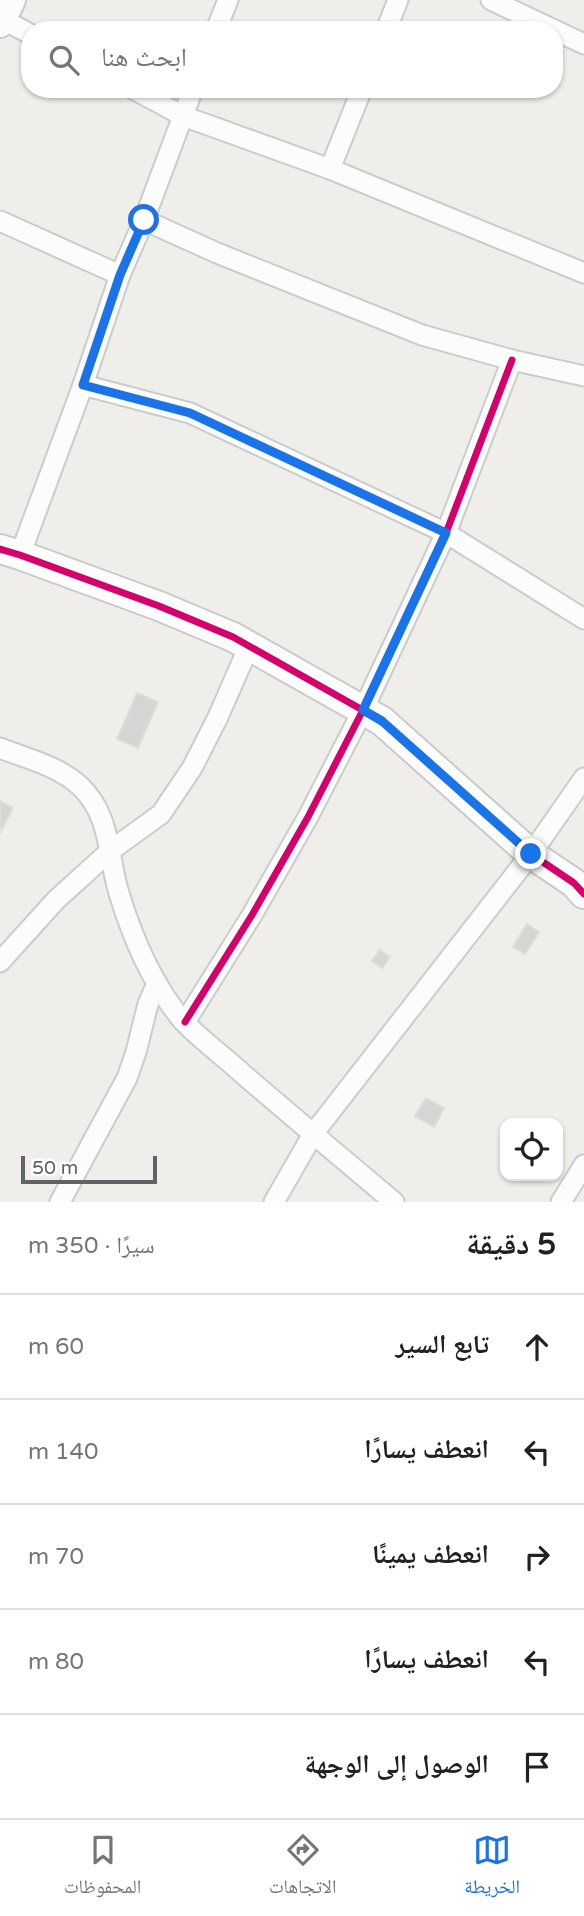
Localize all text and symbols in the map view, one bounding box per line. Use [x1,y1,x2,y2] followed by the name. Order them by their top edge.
[21,21,563,98] search box
[45,41,83,79] icon: search
[101,42,187,73] text: ابحث هنا
[128,204,159,235] route start
[515,838,546,869] route end
[500,1118,563,1181] map controls
[500,1118,563,1181] button: locate
[21,1153,158,1185] scale bar
[32,1157,78,1179] text: 50 m
[466,1226,556,1263] text: 5 دقيقة
[28,1232,155,1260] text: سيرًا · 350 m
[518,1328,556,1366] icon: ahead
[396,1329,489,1360] text: تابع السير
[28,1333,84,1361] text: 60 m
[518,1433,556,1471] icon: left
[364,1434,489,1465] text: انعطف يسارًا
[28,1438,98,1466] text: 140 m
[518,1538,556,1576] icon: right
[372,1539,489,1570] text: انعطف يمينًا
[28,1543,84,1571] text: 70 m
[518,1643,556,1681] icon: left
[364,1644,489,1675] text: انعطف يسارًا
[28,1648,84,1676] text: 80 m
[518,1748,556,1786] icon: arrive
[305,1749,489,1780] text: الوصول إلى الوجهة
[64,1831,141,1905] tab: المحفوظات
[269,1831,336,1905] tab: الاتجاهات
[464,1831,520,1905] tab: الخريطة

